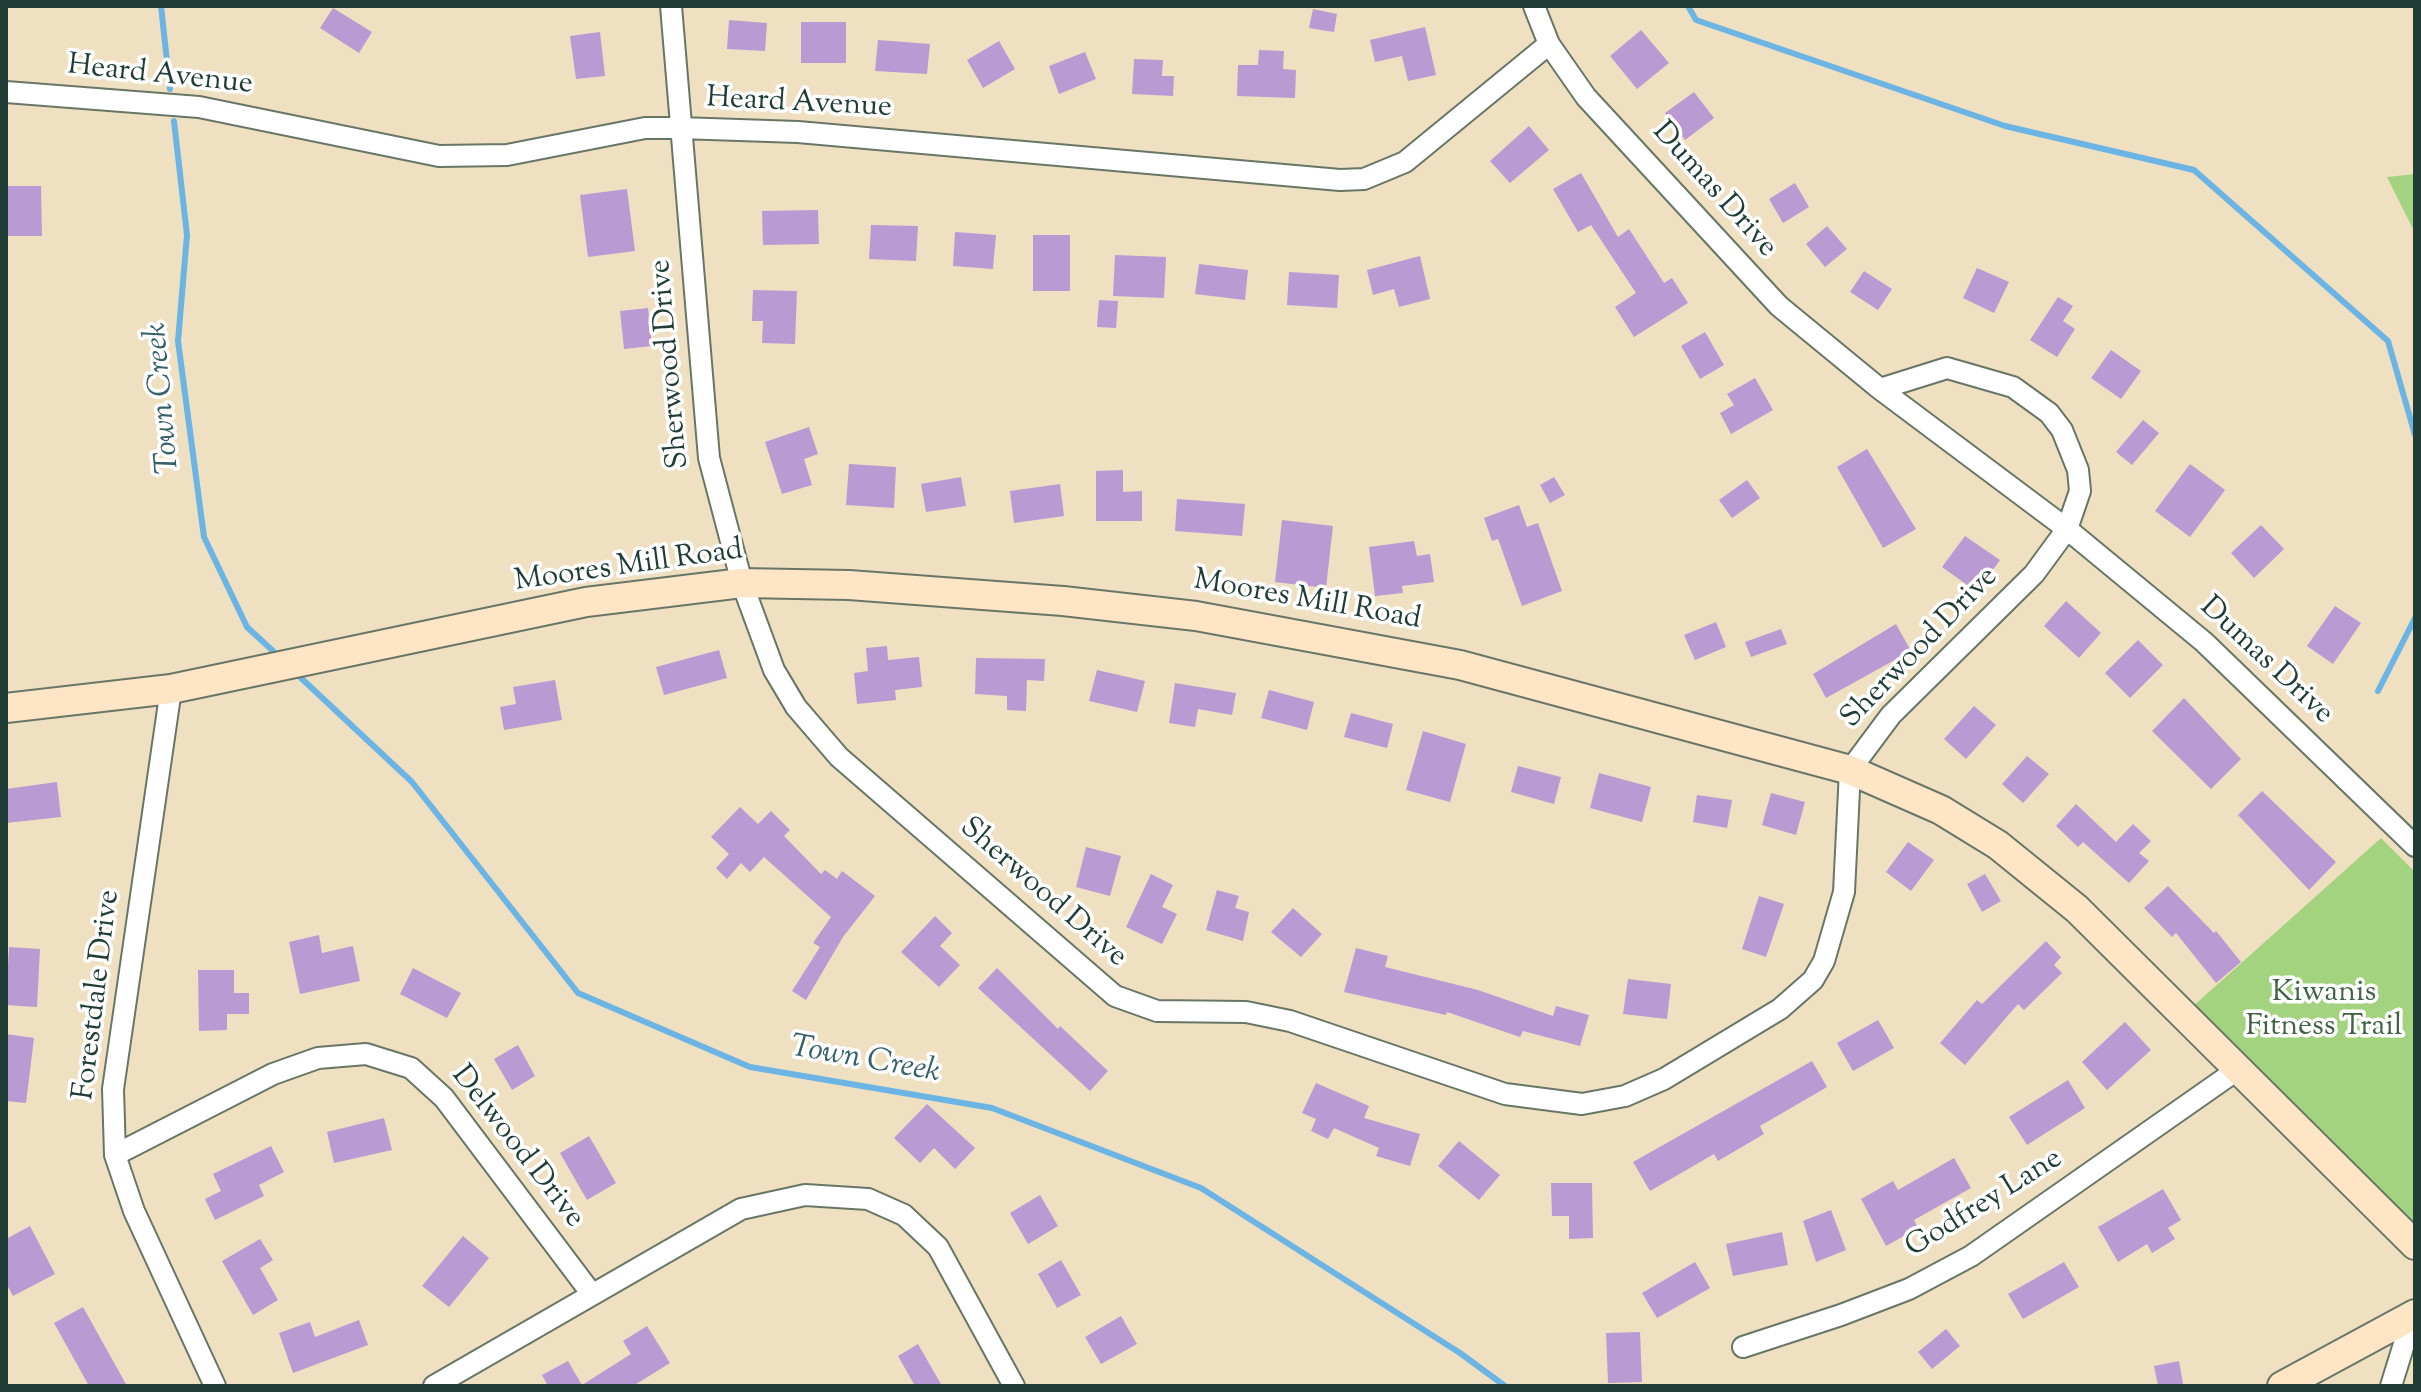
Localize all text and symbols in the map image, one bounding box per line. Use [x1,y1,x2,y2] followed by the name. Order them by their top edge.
[66,49,254,105] street label: Heard Avenue
[705,82,893,128] street label: Heard Avenue
[1643,116,1783,266] street label: Dumas Drive
[645,258,699,470] street label: Sherwood Drive
[139,321,191,475] water label: Town Creek
[513,534,745,602] street label: Moores Mill Road
[1835,561,2007,737] street label: Sherwood Drive
[1191,564,1423,640] street label: Moores Mill Road
[2191,591,2339,733] street label: Dumas Drive
[951,811,1133,977] street label: Sherwood Drive
[68,888,130,1102] street label: Forestdale Drive
[2246,977,2402,1048] park label: Kiwanis Fitness Trail
[787,1030,943,1094] water label: Town Creek
[442,1060,590,1236] street label: Delwood Drive
[1900,1143,2070,1267] street label: Godfrey Lane

